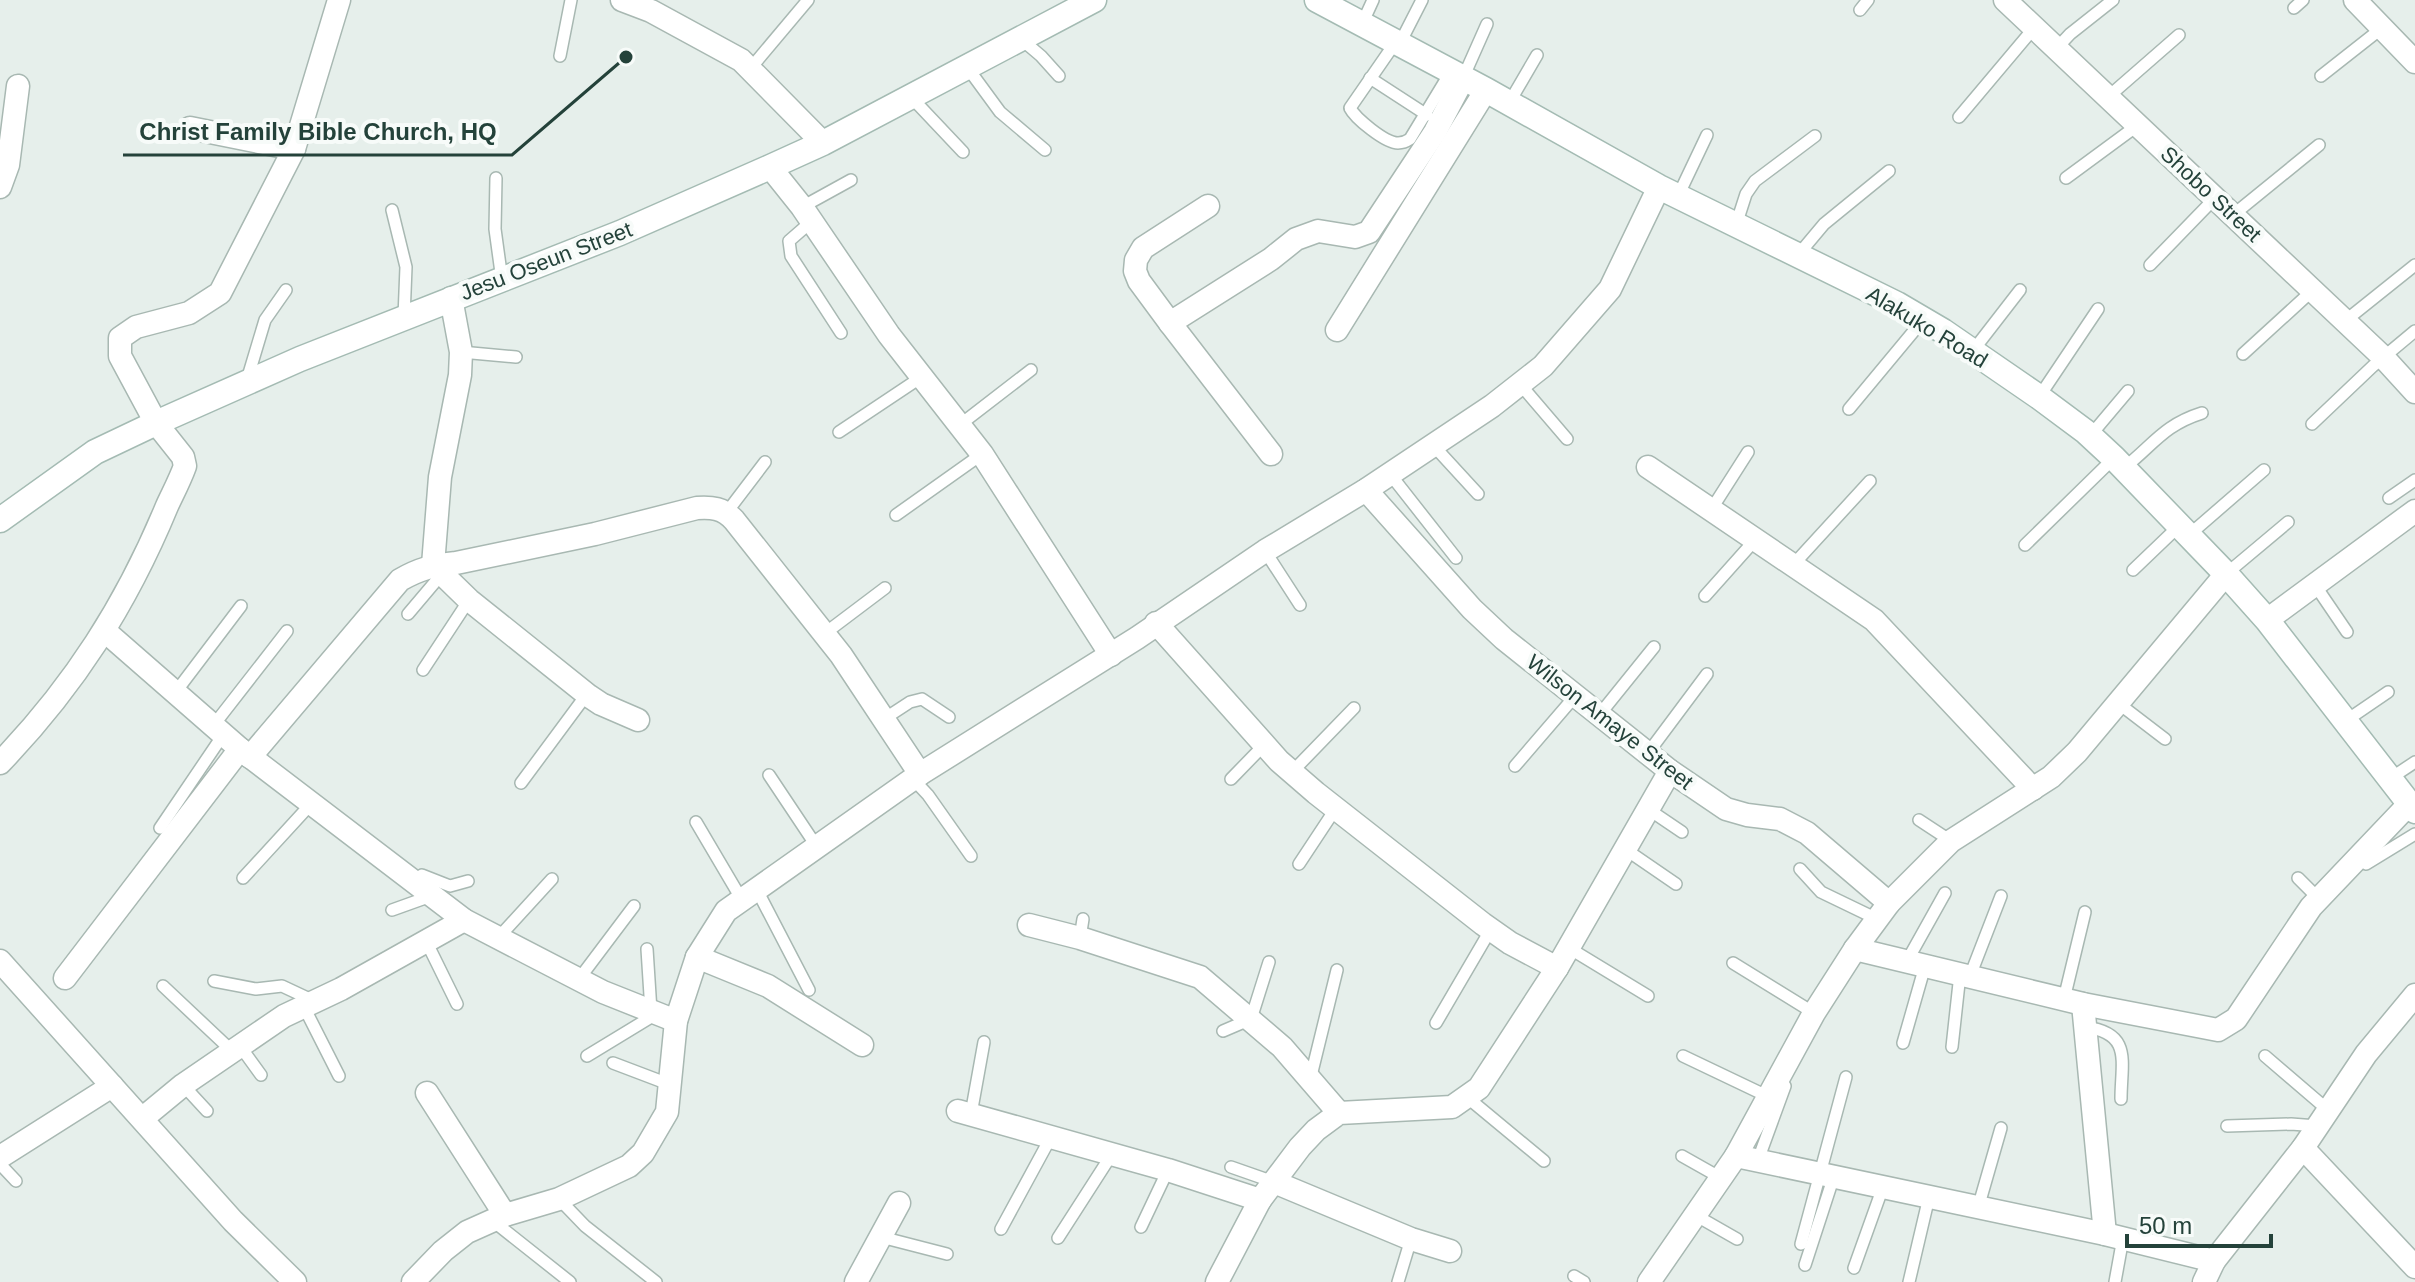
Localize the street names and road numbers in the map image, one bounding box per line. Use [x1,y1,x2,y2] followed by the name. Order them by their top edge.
[2156,141,2266,247] street label: Shobo Street
[456,217,636,305] street label: Jesu Oseun Street
[1862,281,1992,373] street label: Alakuko Road
[1522,649,1698,795] street label: Wilson Amaye Street

